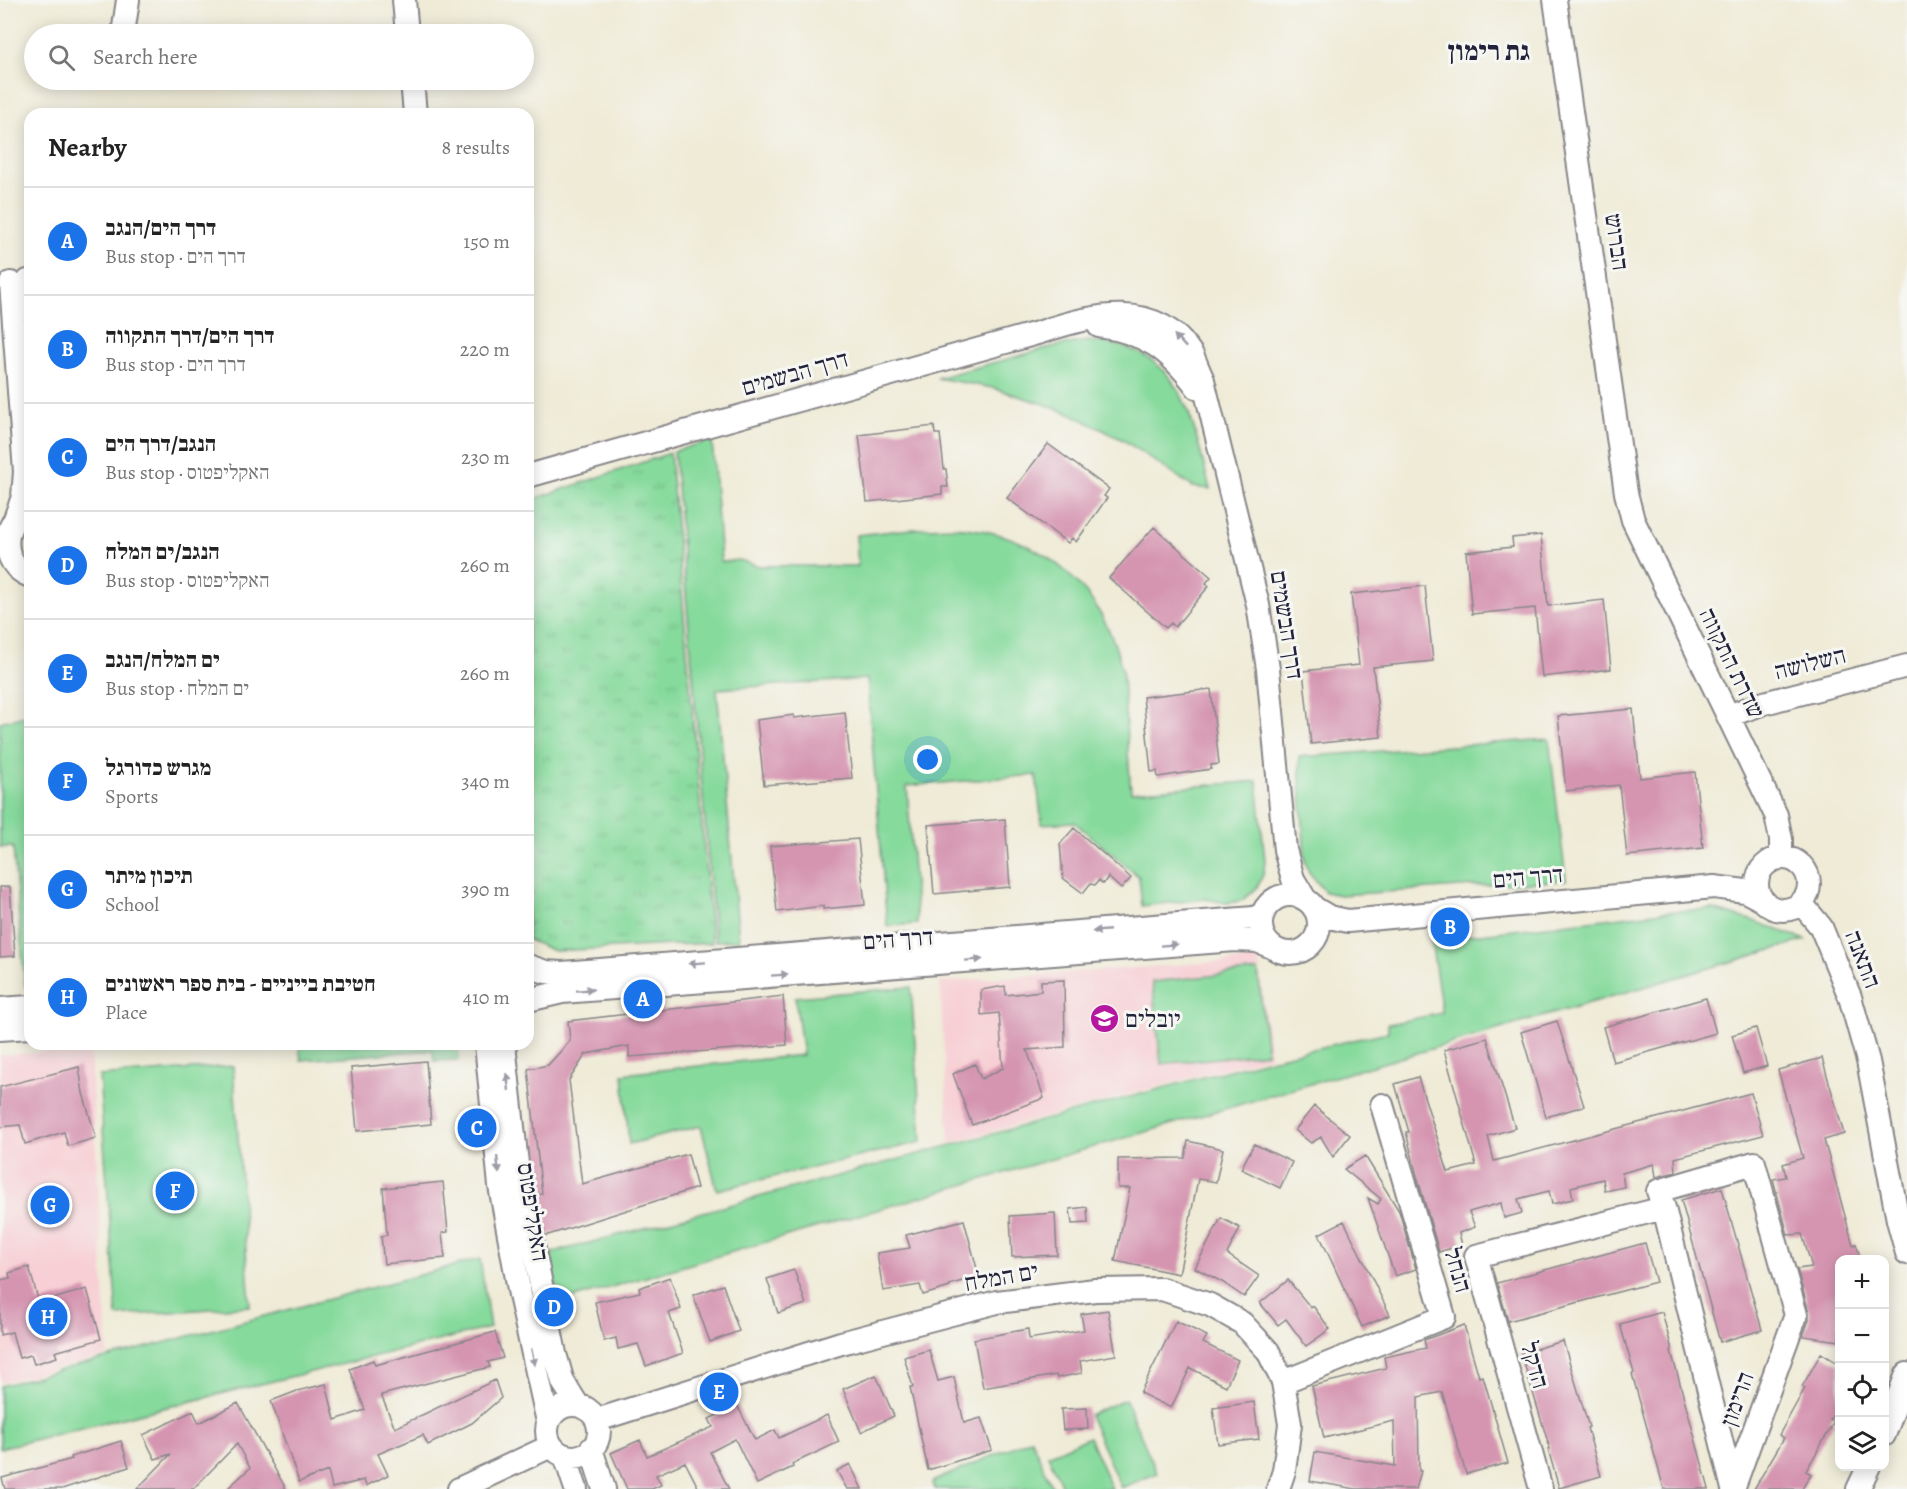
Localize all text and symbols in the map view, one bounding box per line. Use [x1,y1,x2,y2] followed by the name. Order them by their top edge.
[24,24,534,90] search box
[1448,33,1530,69] district label: גת רימון
[45,41,78,74] icon: search
[93,42,198,72] text: Search here
[48,130,127,165] text: Nearby
[442,134,510,161] text: 8 results
[1597,212,1637,272] street label: הברוש
[105,213,216,243] text: דרך הים/הנגב
[61,228,74,255] text: A
[463,228,510,255] text: 150 m
[105,243,246,270] text: Bus stop · דרך הים
[105,321,275,351] text: דרך הים/דרך התקווה
[1173,334,1187,349] one-way arrow
[61,336,74,363] text: B
[460,336,510,363] text: 220 m
[738,342,852,404] street label: דרך הבשמים
[105,351,246,378] text: Bus stop · דרך הים
[105,429,216,459] text: הנגב/דרך הים
[61,444,74,471] text: C
[461,444,510,471] text: 230 m
[105,459,270,486] text: Bus stop · האקליפטוס
[105,537,220,567] text: הנגב/ים המלח
[61,552,74,579] text: D
[460,552,510,579] text: 260 m
[105,567,270,594] text: Bus stop · האקליפטוס
[1263,568,1311,682] street label: דרך הבשמים
[1691,602,1773,724] street label: שדרת התקווה
[1771,639,1849,687] street label: השלושה
[105,645,220,675] text: ים המלח/הנגב
[62,660,73,687] text: E
[460,660,510,687] text: 260 m
[105,675,249,702] text: Bus stop · ים המלח
[913,745,942,774] your location
[105,753,211,783] text: מגרש כדורגל
[62,768,73,795] text: F
[461,768,510,795] text: 340 m
[105,783,158,810] text: Sports
[1491,858,1565,896] street label: דרך הים
[105,861,193,891] text: תיכון מיתר
[61,876,74,903] text: G
[461,876,510,903] text: 390 m
[105,891,159,918] text: School
[1430,904,1470,950] pin: B
[862,921,934,957] street label: דרך הים
[1837,925,1889,993] street label: התאנה
[1091,926,1110,936] one-way arrow
[1159,940,1178,950] one-way arrow
[965,955,984,965] one-way arrow
[688,958,707,968] one-way arrow
[105,969,376,999] text: חטיבת בייניים - בית ספר ראשונים
[770,970,789,980] one-way arrow
[624,976,662,1022] pin: A
[60,984,75,1011] text: H
[463,984,510,1011] text: 410 m
[576,985,595,995] one-way arrow
[105,999,147,1026] text: Place
[1088,1003,1120,1035] school or university icon: יובלים
[1125,1003,1181,1035] place label: יובלים
[504,1072,513,1091] one-way arrow
[458,1106,496,1150] pin: C
[493,1156,503,1175] one-way arrow
[509,1160,557,1264] street label: האקליפטוס
[156,1168,195,1214] pin: F
[31,1182,70,1228] pin: G
[1436,1244,1480,1296] street label: הנחל
[961,1255,1041,1299] street label: ים המלח
[1835,1255,1889,1471] map controls
[1835,1255,1889,1309] button: +
[534,1284,574,1330] pin: D
[28,1294,68,1340] pin: H
[1835,1309,1889,1363] button: −
[1513,1338,1557,1392] street label: הדקל
[529,1347,538,1366] one-way arrow
[1835,1363,1889,1417] button: locate
[1712,1367,1762,1431] street label: הרימון
[700,1370,738,1414] pin: E
[1835,1417,1889,1471] button: layers

